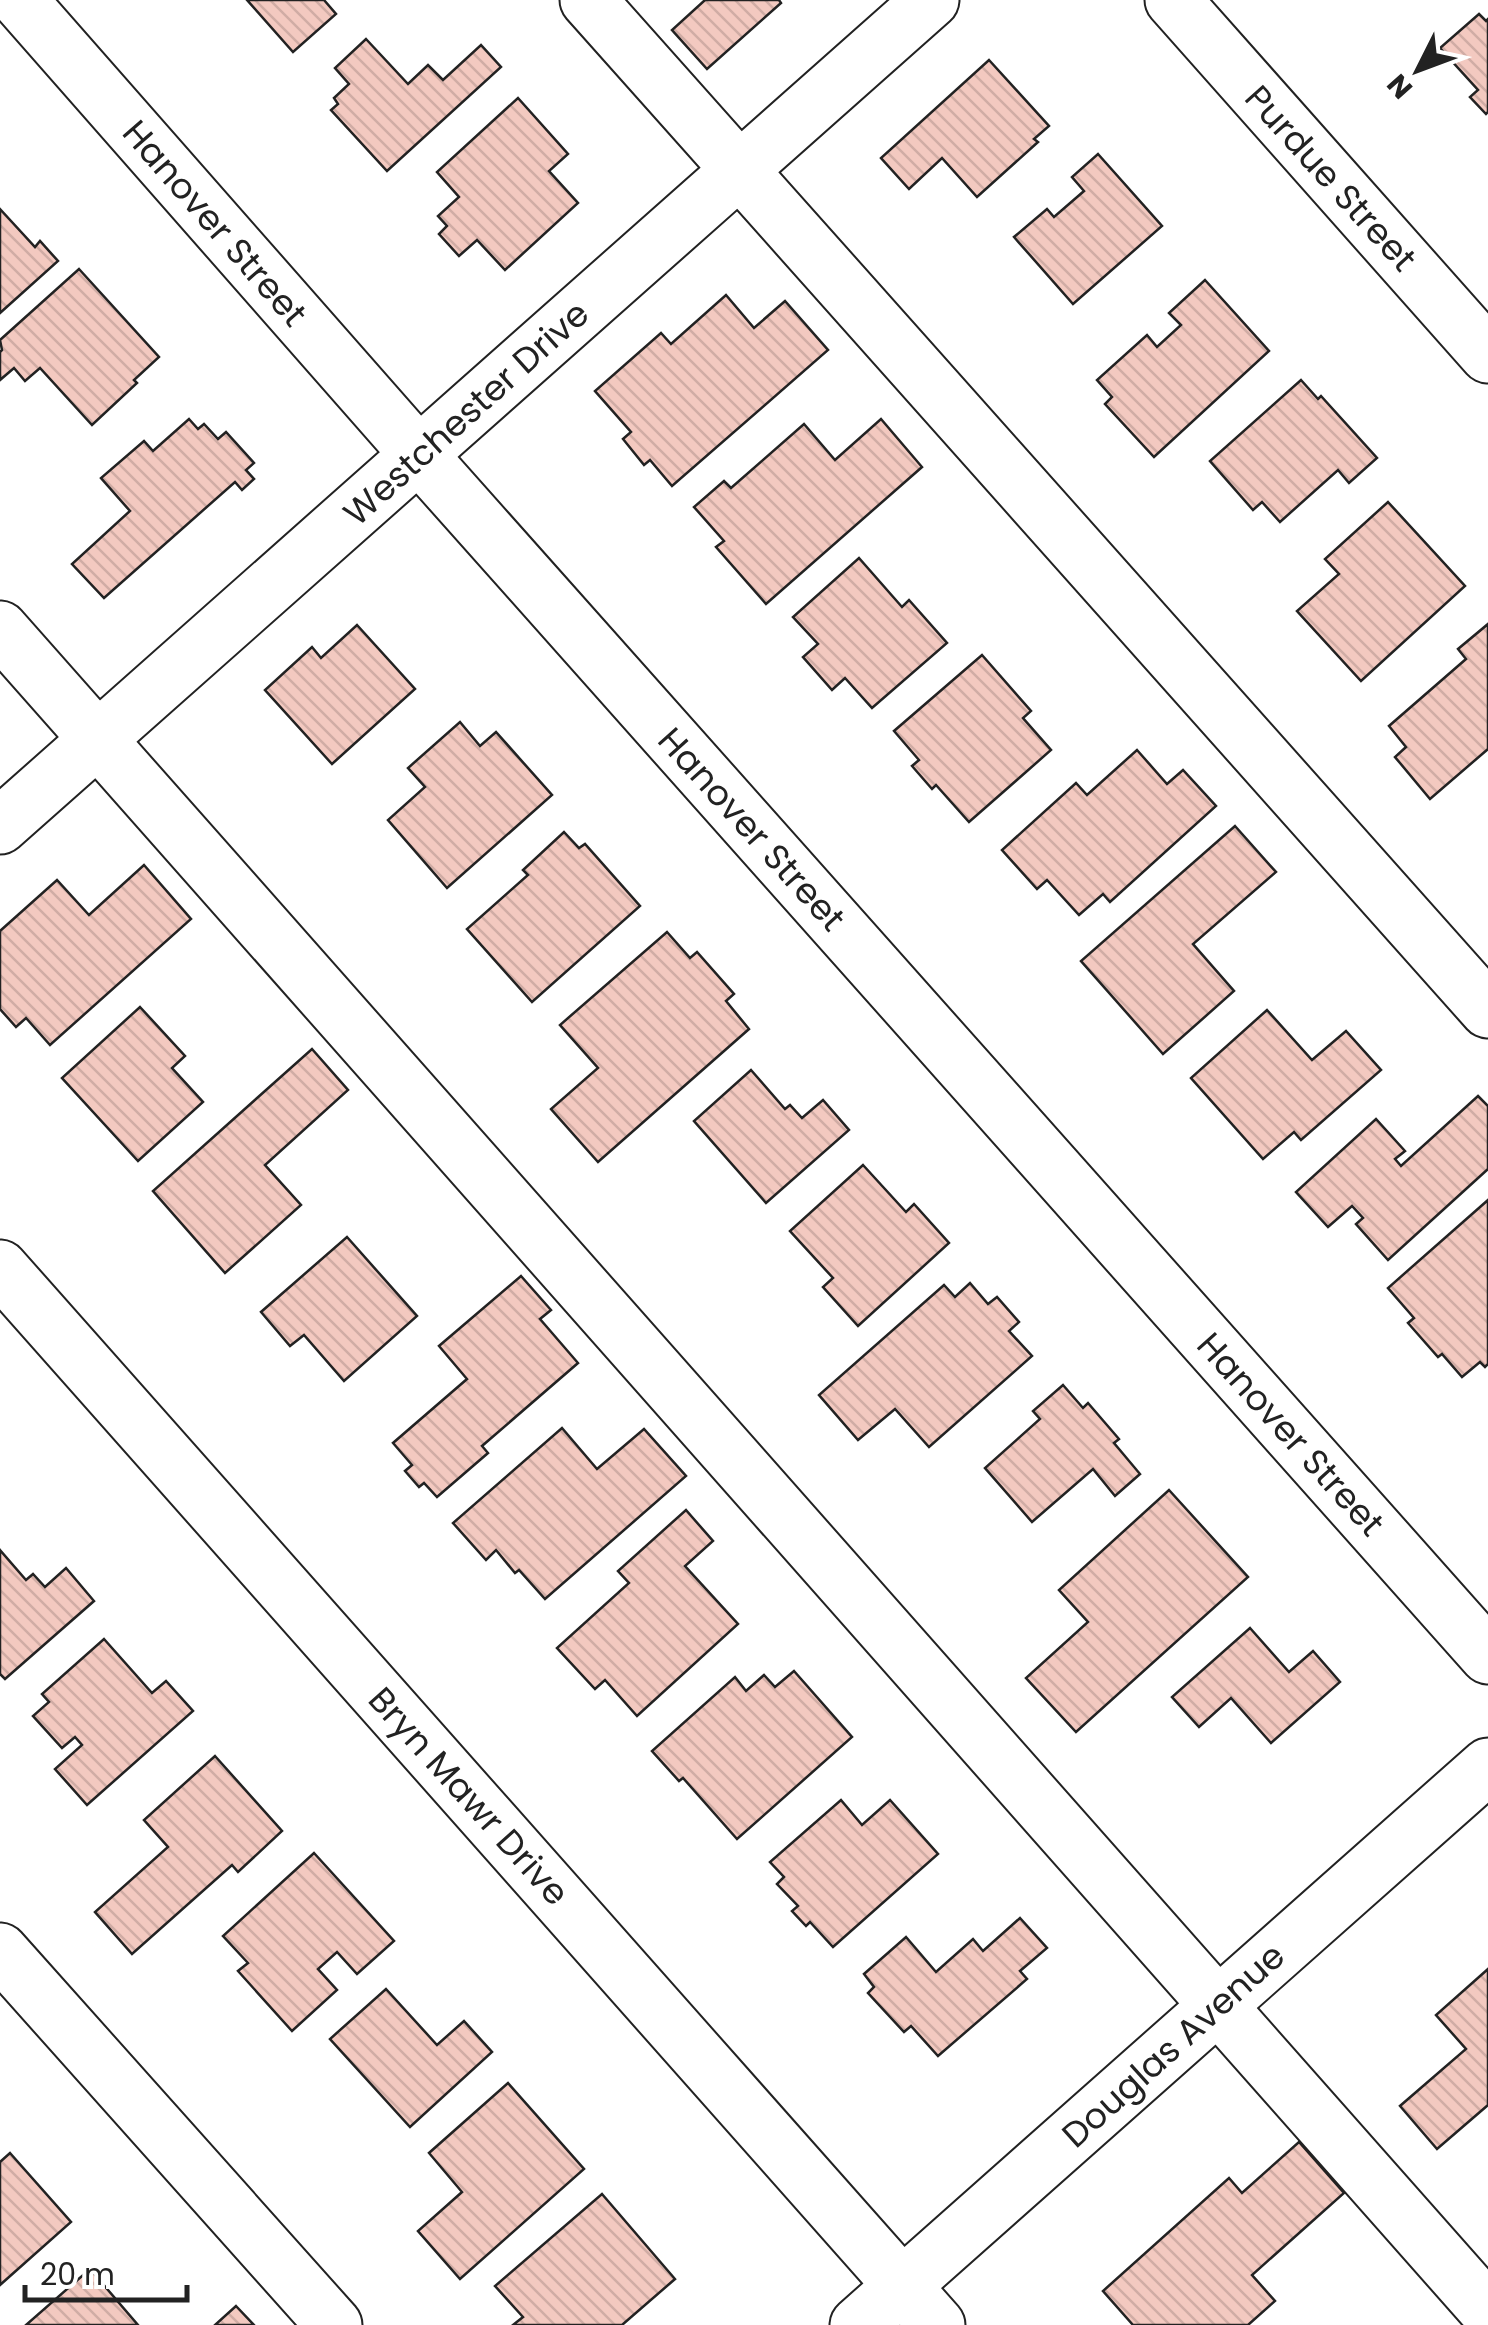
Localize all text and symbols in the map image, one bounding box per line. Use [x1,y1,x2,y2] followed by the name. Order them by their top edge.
[1368,20,1468,120] north arrow
[1378,66,1421,107] text: N
[1234,74,1428,282] street label: Purdue Street
[112,109,318,337] street label: Hanover Street
[333,289,599,537] street label: Westchester Drive
[647,716,857,942] street label: Hanover Street
[1186,1321,1396,1547] street label: Hanover Street
[358,1676,580,1916] street label: Bryn Mawr Drive
[1051,1932,1295,2158] street label: Douglas Avenue
[25,2240,188,2302] scale bar
[40,2253,115,2296] text: 20 m

